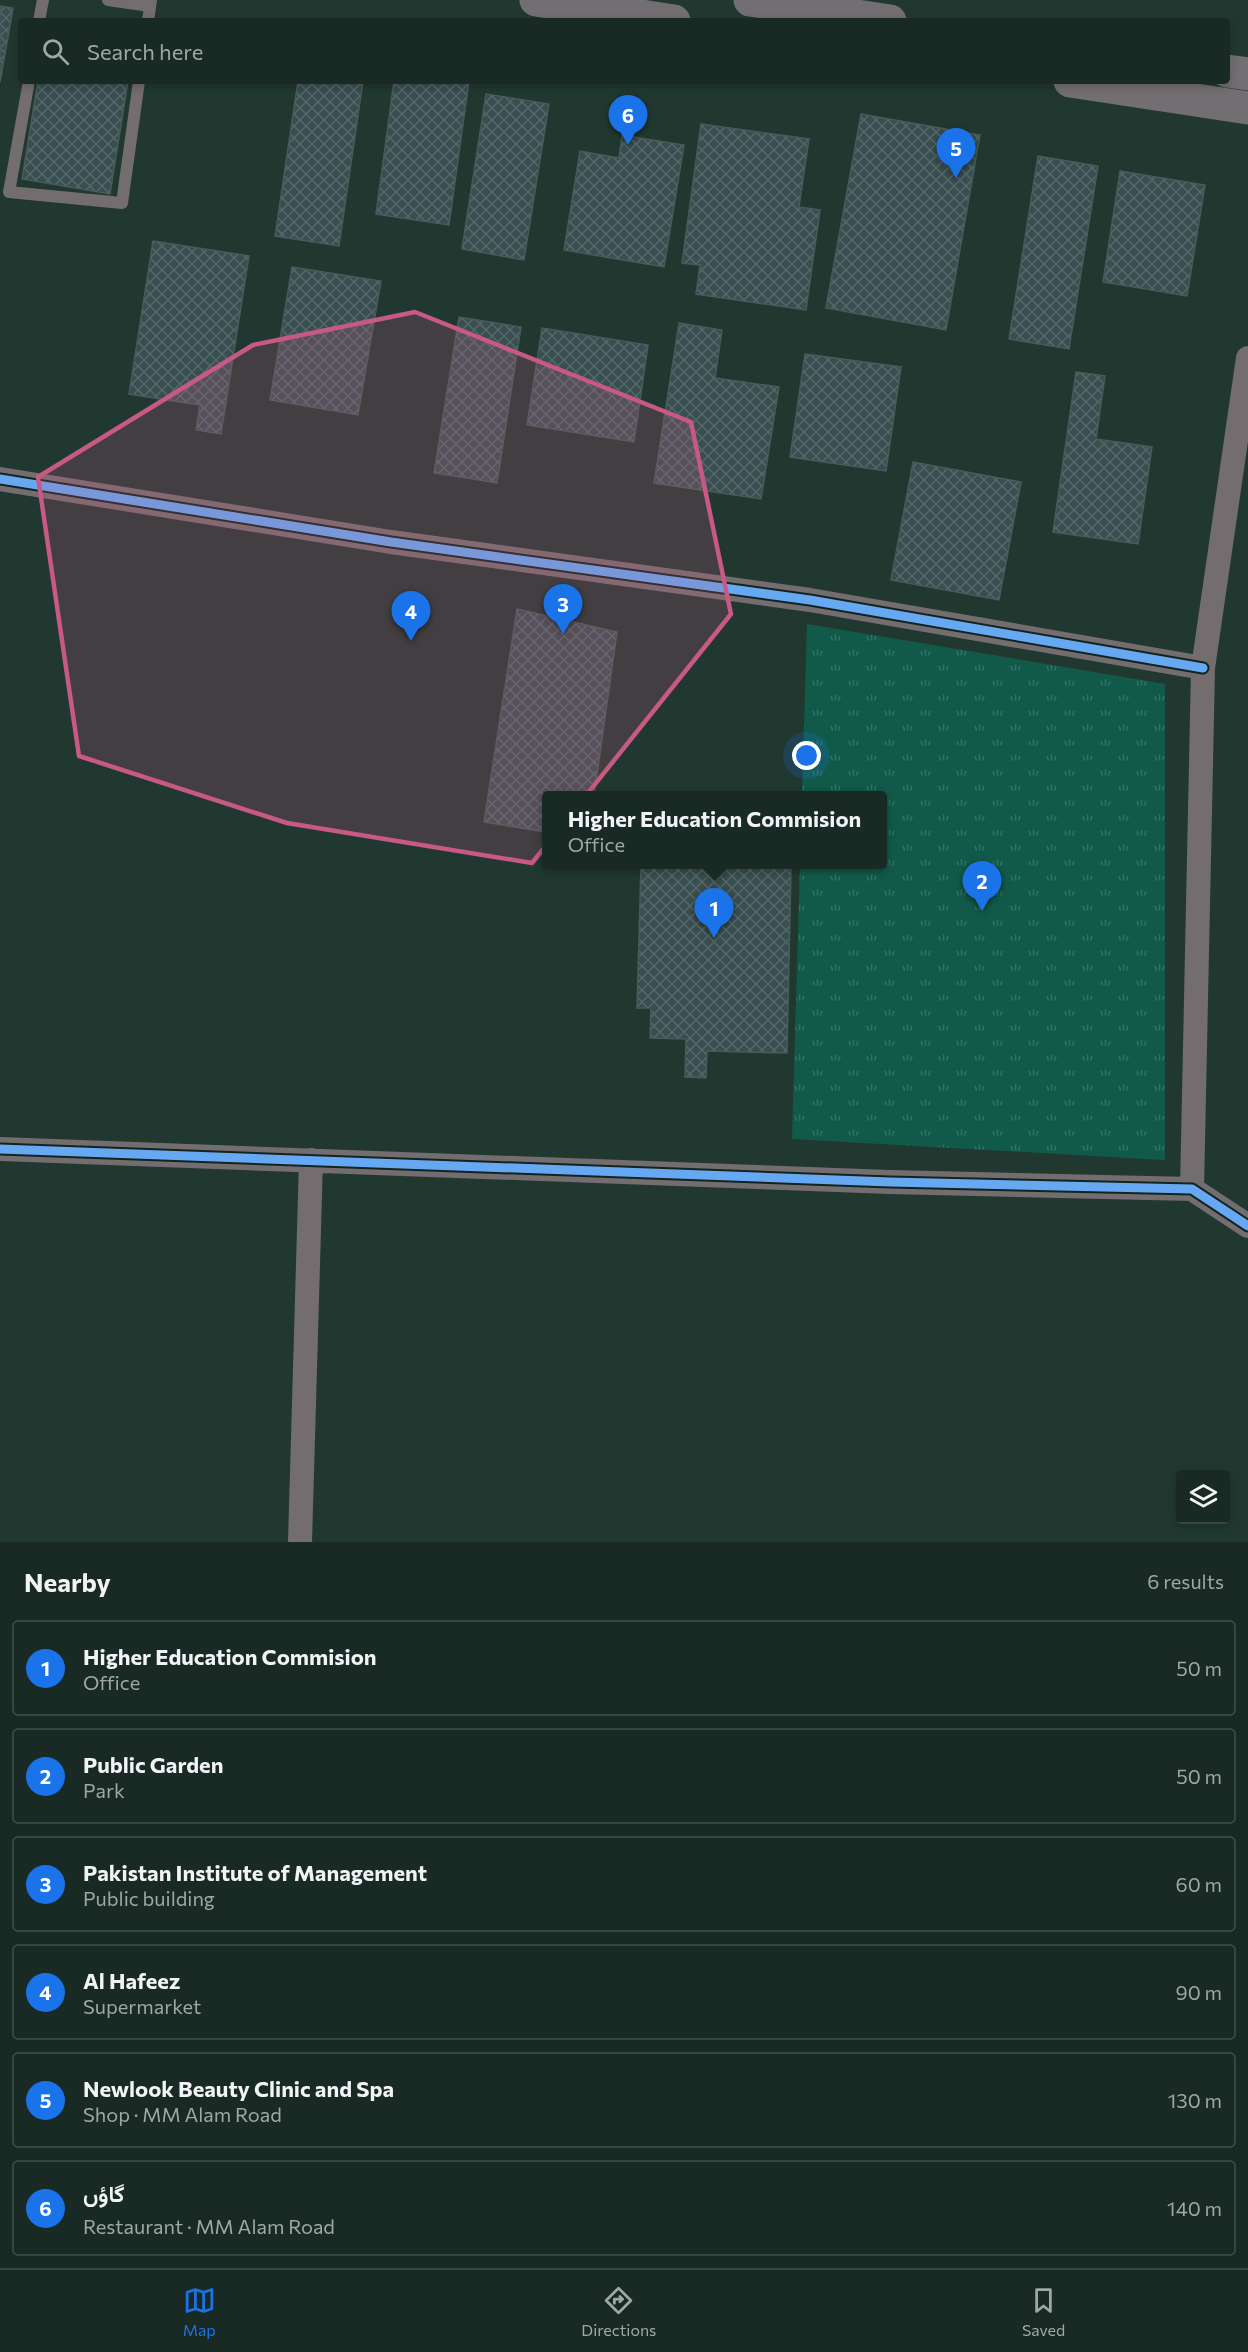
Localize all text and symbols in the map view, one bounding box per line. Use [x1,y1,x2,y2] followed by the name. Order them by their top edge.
[18,18,1230,84] search box
[39,35,72,68] icon: search
[87,38,203,65] text: Search here
[608,96,648,145] pin: 6
[936,128,976,178] pin: 5
[544,584,582,634] pin: 3
[392,592,430,641] pin: 4
[792,741,821,770] your location
[542,791,887,869] popup
[568,805,861,832] text: Higher Education Commision
[568,832,625,856] text: Office
[962,862,1002,911] pin: 2
[694,888,734,938] pin: 1
[1176,1470,1230,1524] map controls
[1176,1470,1230,1524] button: layers
[24,1566,111,1597] text: Nearby
[1147,1569,1224,1593] text: 6 results
[83,1643,377,1670] text: Higher Education Commision
[41,1656,50,1680] text: 1
[1176,1656,1222,1680] text: 50 m
[83,1670,140,1694] text: Office
[83,1751,223,1778] text: Public Garden
[40,1764,51,1788] text: 2
[1176,1764,1222,1788] text: 50 m
[83,1778,125,1802] text: Park
[83,1859,427,1886] text: Pakistan Institute of Management
[40,1872,51,1896] text: 3
[1176,1872,1222,1896] text: 60 m
[83,1886,215,1910] text: Public building
[83,1967,180,1994] text: Al Hafeez
[39,1980,52,2004] text: 4
[1176,1980,1222,2004] text: 90 m
[83,1994,201,2018] text: Supermarket
[83,2075,394,2102] text: Newlook Beauty Clinic and Spa
[40,2088,51,2112] text: 5
[1168,2088,1222,2112] text: 130 m
[83,2102,282,2126] text: Shop · MM Alam Road
[83,2180,125,2207] text: گاؤں
[39,2196,52,2220] text: 6
[1167,2196,1222,2220] text: 140 m
[83,2214,335,2238] text: Restaurant · MM Alam Road
[183,2284,216,2339] tab: Map
[581,2284,656,2339] tab: Directions
[1022,2284,1065,2339] tab: Saved

